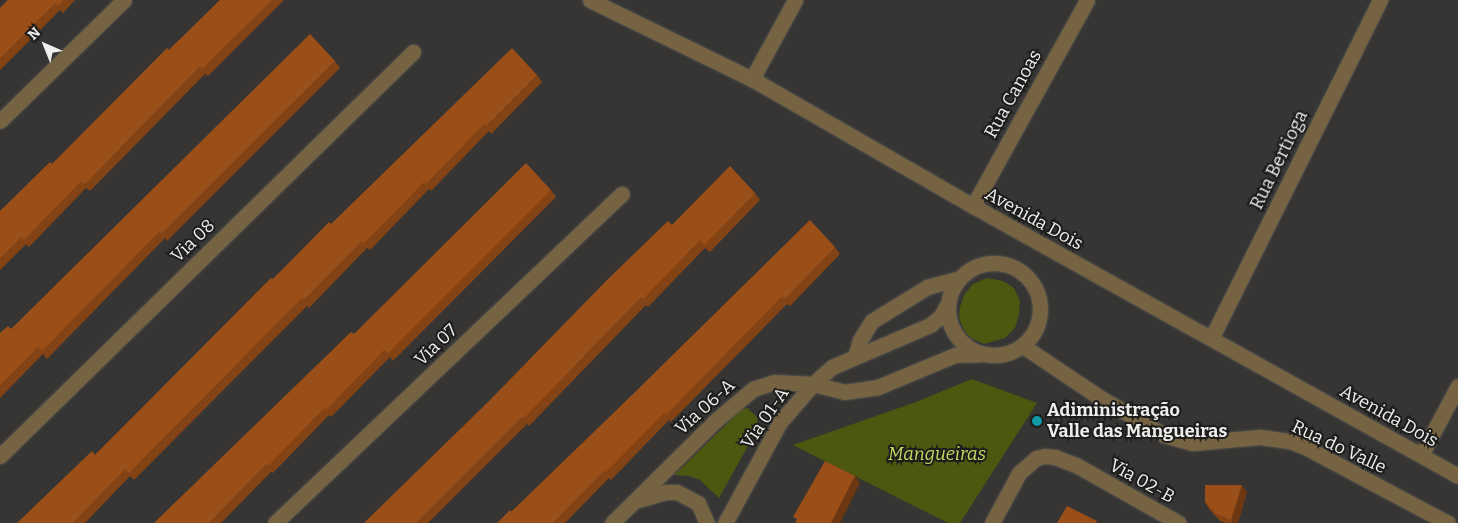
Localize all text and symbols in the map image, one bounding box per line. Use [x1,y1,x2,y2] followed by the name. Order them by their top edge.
[20,20,70,70] north arrow
[24,24,44,44] text: N
[980,46,1046,142] street label: Rua Canoas
[1246,107,1312,213] street label: Rua Bertioga
[981,183,1087,255] street label: Avenida Dois
[167,215,219,267] street label: Via 08
[410,320,462,370] street label: Via 07
[671,375,739,439] street label: Via 06-A
[1336,380,1442,452] street label: Avenida Dois
[737,383,793,453] street label: Via 01-A
[1047,400,1227,442] place label: Adiministração Valle das Mangueiras
[1031,415,1043,427] marker: Adiministração Valle das Mangueiras
[1288,416,1390,478] street label: Rua do Valle
[888,443,986,465] park label: Mangueiras
[1106,454,1178,508] street label: Via 02-B

